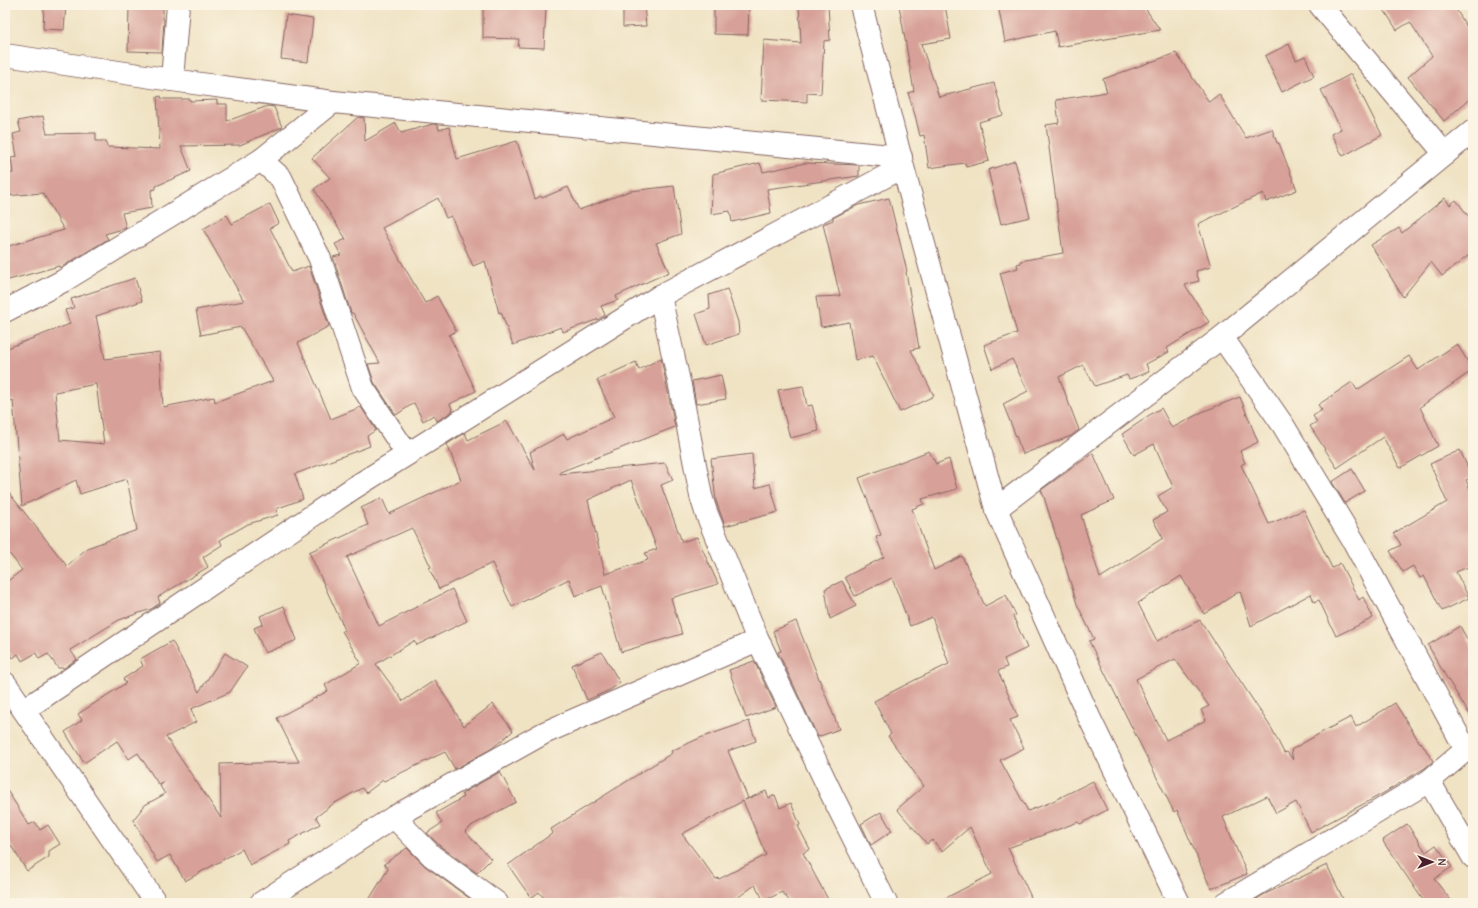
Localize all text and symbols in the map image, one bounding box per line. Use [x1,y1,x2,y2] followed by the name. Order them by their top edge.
[1412,842,1452,882] north arrow
[1435,858,1448,866] text: N

